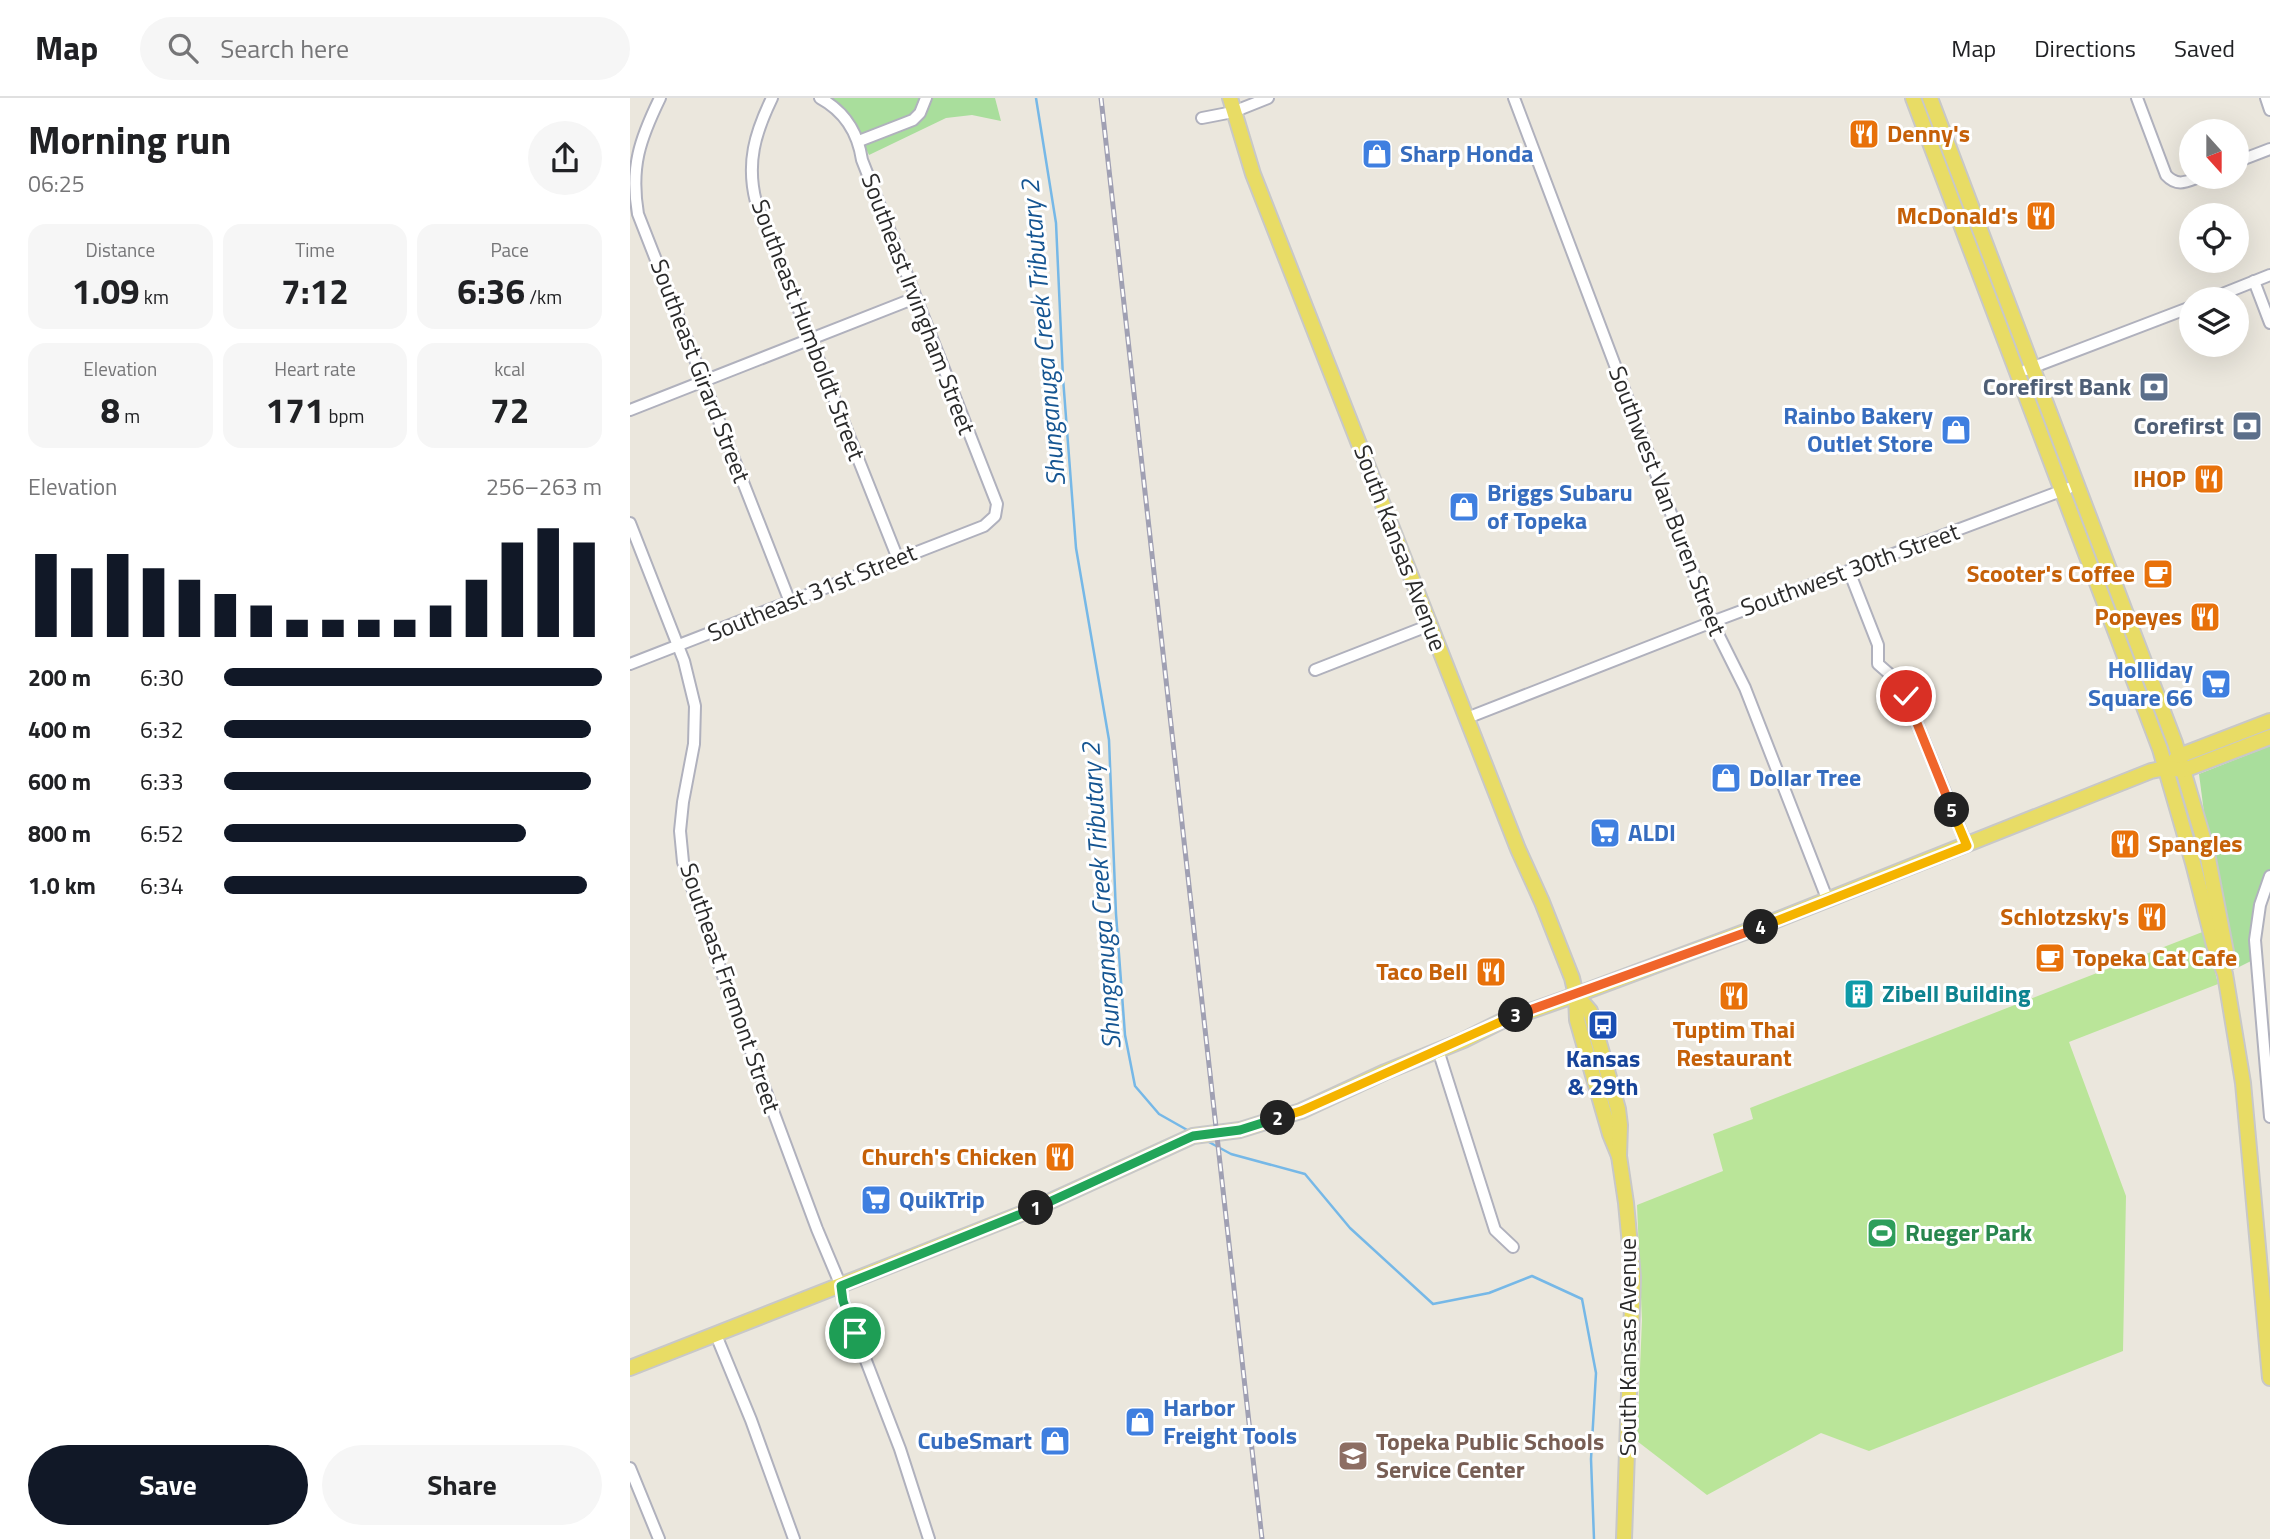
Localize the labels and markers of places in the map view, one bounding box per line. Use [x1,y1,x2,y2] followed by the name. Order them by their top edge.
[1887,115,1970,151] place label: Denny's
[1847,117,1881,151] restaurant icon: Denny's
[1400,135,1533,171] place label: Sharp Honda
[1360,137,1394,171] shop icon: Sharp Honda
[1897,197,2018,233] place label: McDonald's
[2024,199,2058,233] restaurant icon: McDonald's
[1983,368,2132,404] place label: Corefirst Bank
[2137,370,2171,404] bank icon: Corefirst Bank
[1783,397,1933,461] place label: Rainbo Bakery Outlet Store
[2133,407,2224,443] place label: Corefirst
[2230,409,2264,443] bank icon: Corefirst
[1939,413,1973,447] shop icon: Rainbo Bakery Outlet Store
[2133,460,2186,496] place label: IHOP
[2192,462,2226,496] restaurant icon: IHOP
[1487,474,1633,538] place label: Briggs Subaru of Topeka
[1447,490,1481,524] shop icon: Briggs Subaru of Topeka
[1966,555,2135,591] place label: Scooter's Coffee
[2141,557,2175,591] cafe icon: Scooter's Coffee
[2095,598,2182,634] place label: Popeyes
[2188,600,2222,634] restaurant icon: Popeyes
[2088,651,2193,715] place label: Holliday Square 66
[1876,666,1936,726] pin
[2199,667,2233,701] supermarket icon: Holliday Square 66
[1749,759,1861,795] place label: Dollar Tree
[1709,761,1743,795] shop icon: Dollar Tree
[1934,792,1970,828] pin: 5
[1628,814,1676,850] place label: ALDI
[1588,816,1622,850] supermarket icon: ALDI
[2148,825,2243,861] place label: Spangles
[2108,827,2142,861] restaurant icon: Spangles
[2000,898,2129,934] place label: Schlotzsky's
[2135,900,2169,934] restaurant icon: Schlotzsky's
[1744,910,1778,944] pin: 4
[2073,939,2237,975] place label: Topeka Cat Cafe
[2033,941,2067,975] cafe icon: Topeka Cat Cafe
[1376,953,1468,989] place label: Taco Bell
[1474,955,1508,989] restaurant icon: Taco Bell
[1882,975,2031,1011] place label: Zibell Building
[1842,977,1876,1011] building icon: Zibell Building
[1717,979,1751,1013] restaurant icon: Tuptim Thai Restaurant
[1498,998,1533,1032] pin: 3
[1586,1008,1620,1042] bus stop icon: Kansas & 29th
[1673,1011,1795,1075] place label: Tuptim Thai Restaurant
[1566,1040,1640,1104] place label: Kansas & 29th
[1260,1100,1296,1136] pin: 2
[862,1138,1037,1174] place label: Church's Chicken
[1043,1140,1077,1174] restaurant icon: Church's Chicken
[899,1181,985,1217] place label: QuikTrip
[859,1183,893,1217] supermarket icon: QuikTrip
[1018,1190,1054,1226] pin: 1
[1905,1214,2033,1250] place label: Rueger Park
[1865,1216,1899,1250] sports icon: Rueger Park
[825,1303,885,1363] pin
[1163,1389,1297,1453] place label: Harbor Freight Tools
[1123,1405,1157,1439] shop icon: Harbor Freight Tools
[917,1422,1032,1458] place label: CubeSmart
[1376,1423,1604,1487] place label: Topeka Public Schools Service Center
[1038,1424,1072,1458] shop icon: CubeSmart
[1336,1439,1370,1473] school or university icon: Topeka Public Schools Service Center

